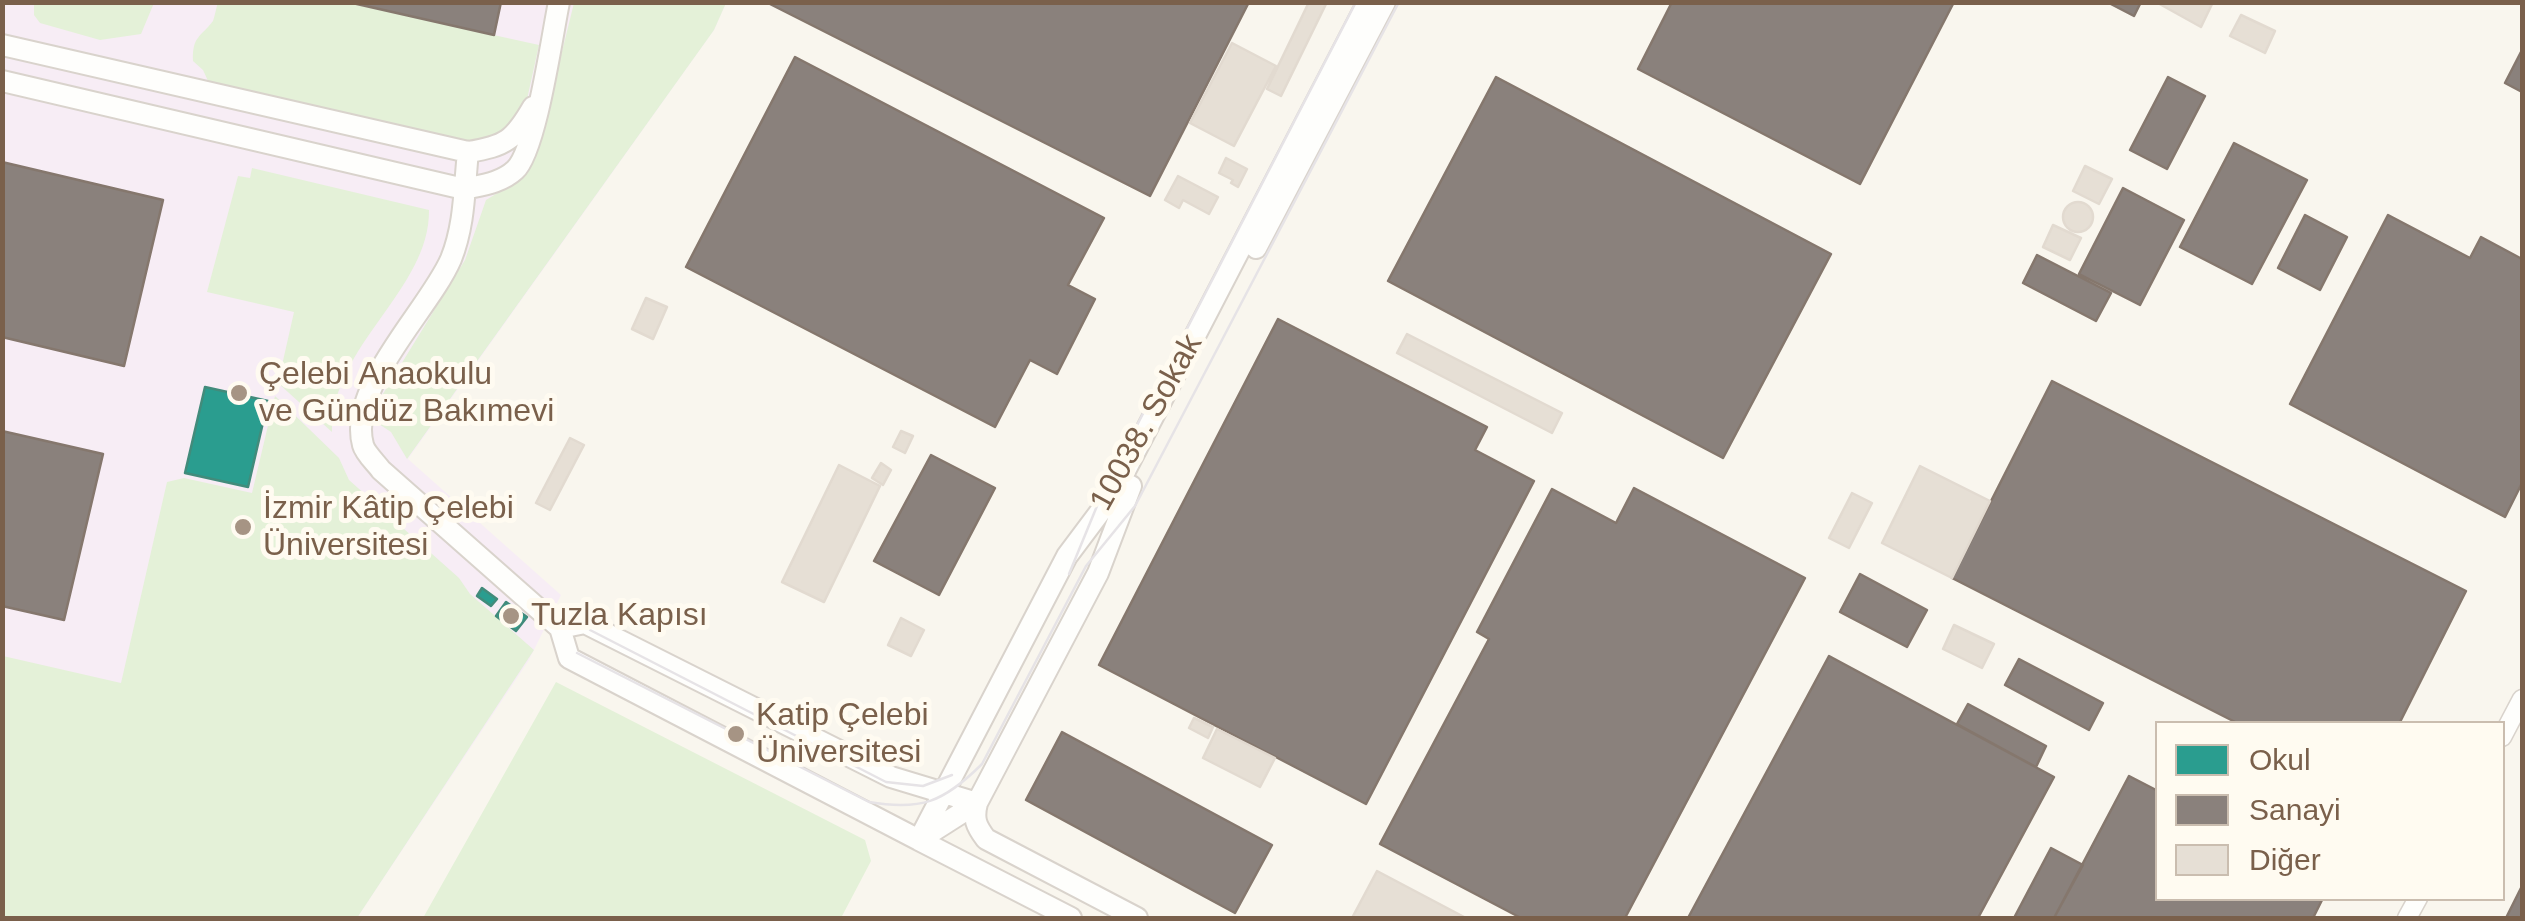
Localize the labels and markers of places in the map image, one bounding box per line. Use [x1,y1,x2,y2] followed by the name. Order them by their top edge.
[259,356,554,431] place label: Çelebi Anaokulu ve Gündüz Bakımevi
[228,382,250,404] marker: Çelebi Anaokulu ve Gündüz Bakımevi
[263,490,514,565] place label: İzmir Kâtip Çelebi Üniversitesi
[232,516,254,538] marker: İzmir Kâtip Çelebi Üniversitesi
[531,597,708,635] place label: Tuzla Kapısı
[500,605,522,627] marker: Tuzla Kapısı
[756,697,929,772] place label: Katip Çelebi Üniversitesi
[725,723,747,745] marker: Katip Çelebi Üniversitesi

